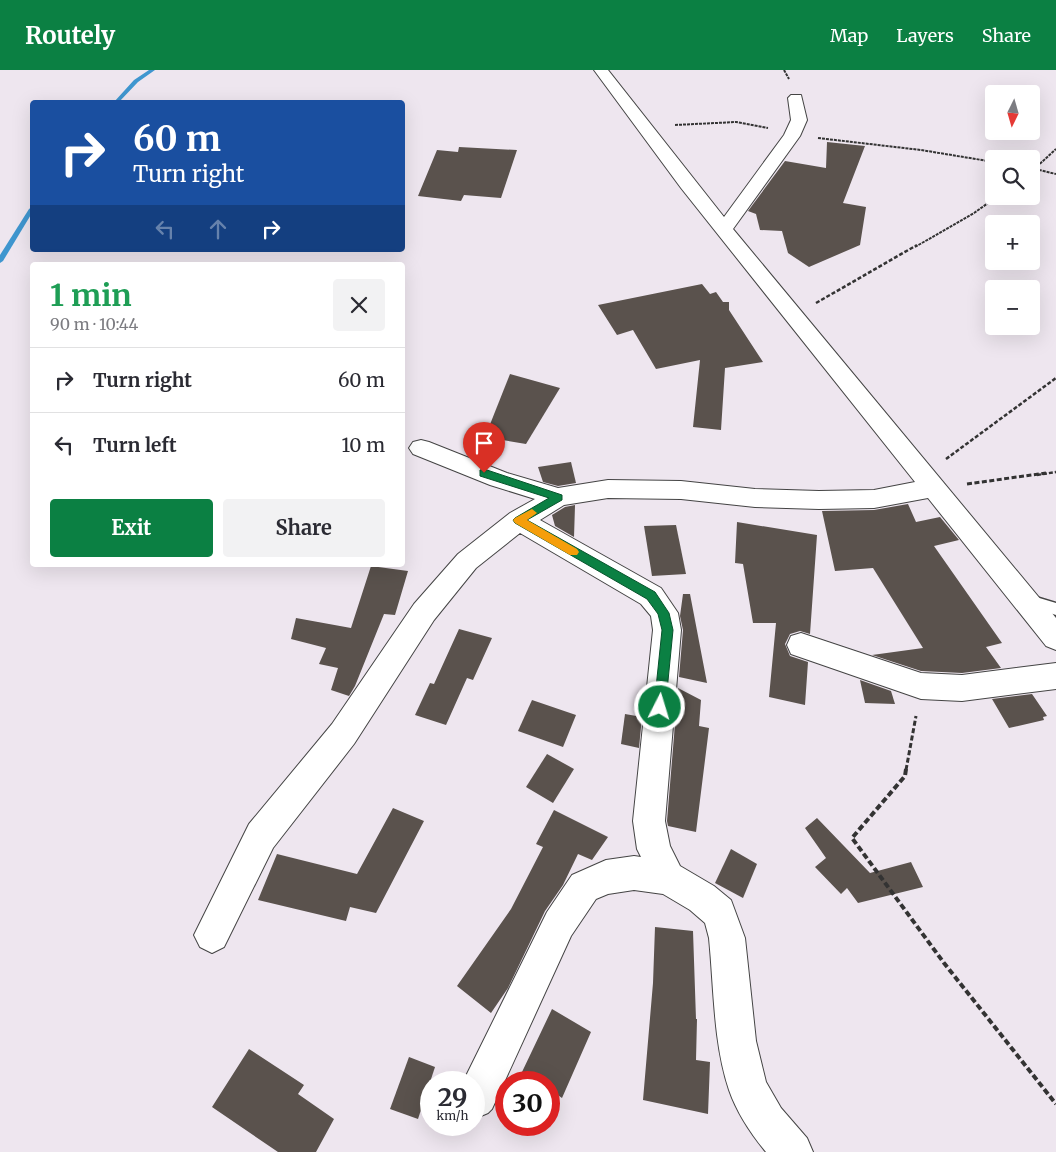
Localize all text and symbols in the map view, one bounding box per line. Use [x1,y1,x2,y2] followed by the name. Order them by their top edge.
[25,20,115,51] text: Routely
[830,24,868,47] text: Map
[896,24,954,47] text: Layers
[982,24,1031,47] text: Share
[985,85,1040,140] north arrow
[985,85,1040,335] map controls
[133,117,221,161] text: 60 m
[50,120,115,185] icon: right
[985,150,1040,205] button: search
[133,160,244,188] text: Turn right
[151,215,179,243] icon: left
[204,215,232,243] icon: ahead
[257,215,285,243] icon: right
[985,215,1040,270] button: +
[50,276,132,314] text: 1 min
[333,279,385,331] button: close
[985,280,1040,335] button: −
[50,314,138,334] text: 90 m · 10:44
[50,366,78,394] icon: right
[93,368,192,392] text: Turn right
[338,368,385,392] text: 60 m
[463,422,505,473] pin
[470,429,498,457] icon: arrive
[50,431,78,459] icon: left
[93,433,177,457] text: Turn left
[342,433,385,457] text: 10 m
[50,499,213,557] button: Exit
[223,499,385,557] button: Share
[633,680,685,732] position arrow
[495,1071,560,1136] speed limit sign: 30
[438,1081,467,1113] text: 29
[437,1108,468,1123] text: km/h

